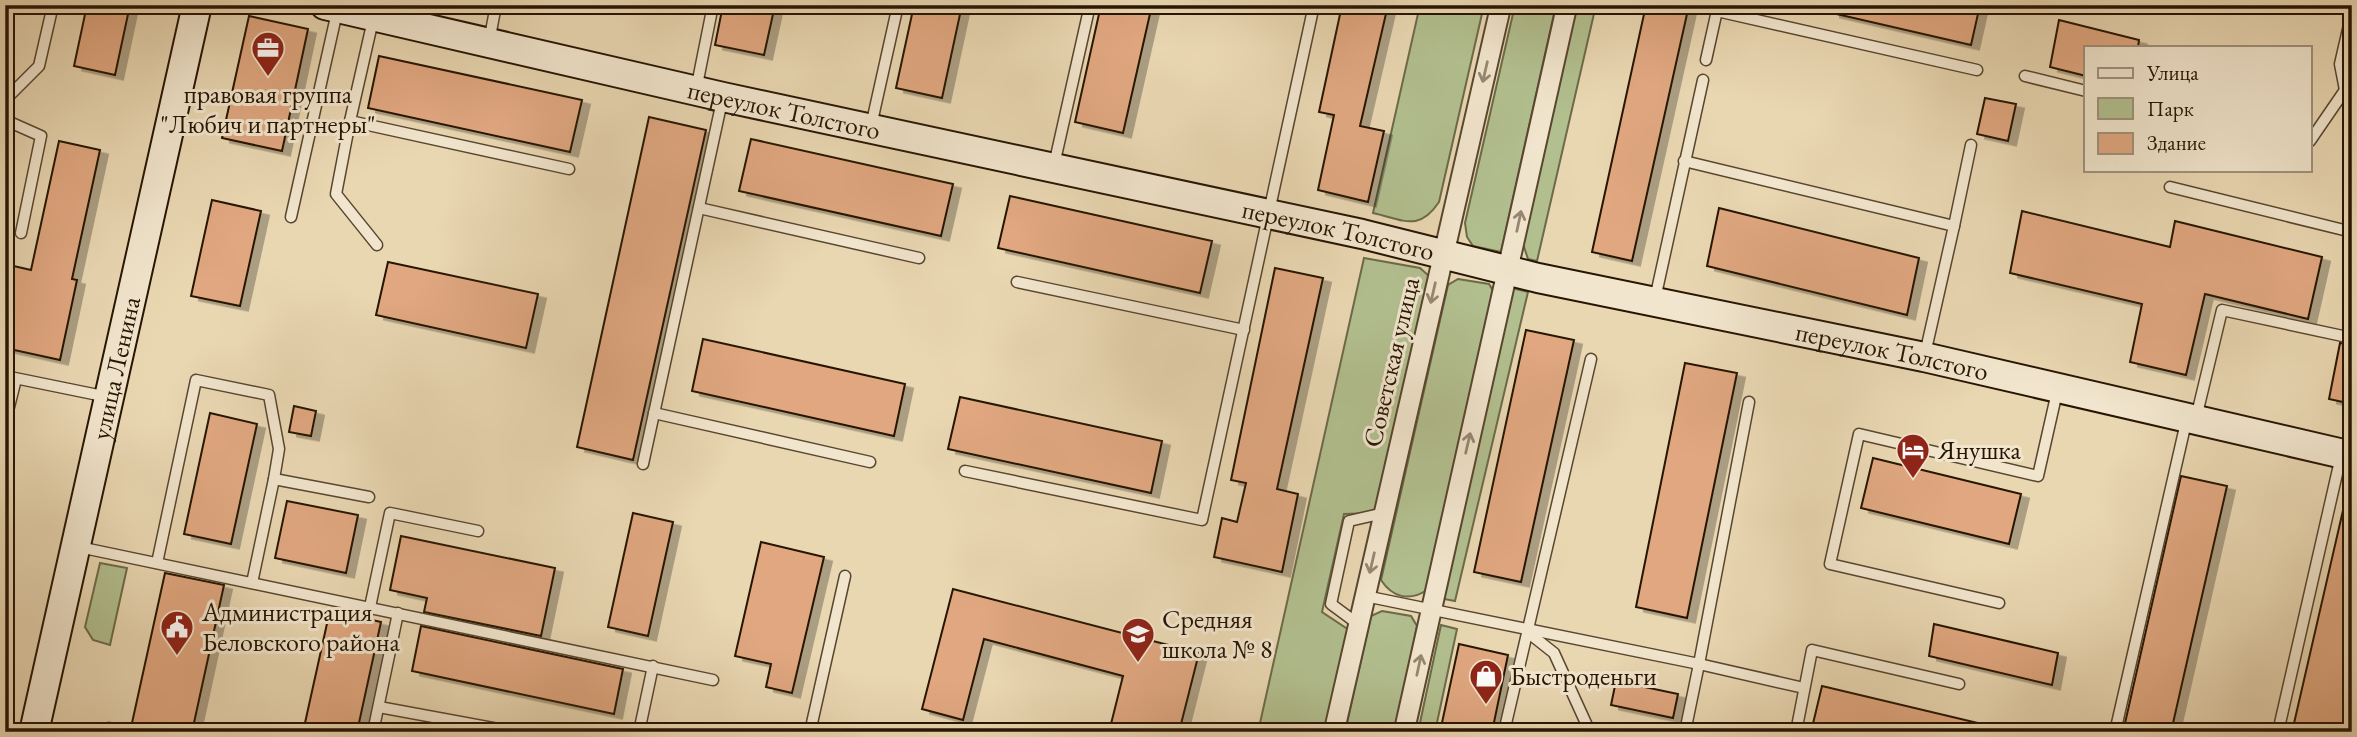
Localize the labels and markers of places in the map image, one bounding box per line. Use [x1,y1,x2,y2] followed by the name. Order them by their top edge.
[249,29,287,78] office icon: правовая группа "Любич и партнеры"
[160,77,376,141] place label: правовая группа "Любич и партнеры"
[1894,431,1932,480] hotel icon: Янушка
[1937,433,2021,467] place label: Янушка
[201,595,401,659] place label: Администрация Беловского района
[1162,602,1272,666] place label: Средняя школа № 8
[158,608,196,657] public building icon: Администрация Беловского района
[1119,615,1157,664] school or university icon: Средняя школа № 8
[1467,657,1505,706] shop icon: Быстроденьги
[1510,659,1657,693] place label: Быстроденьги

